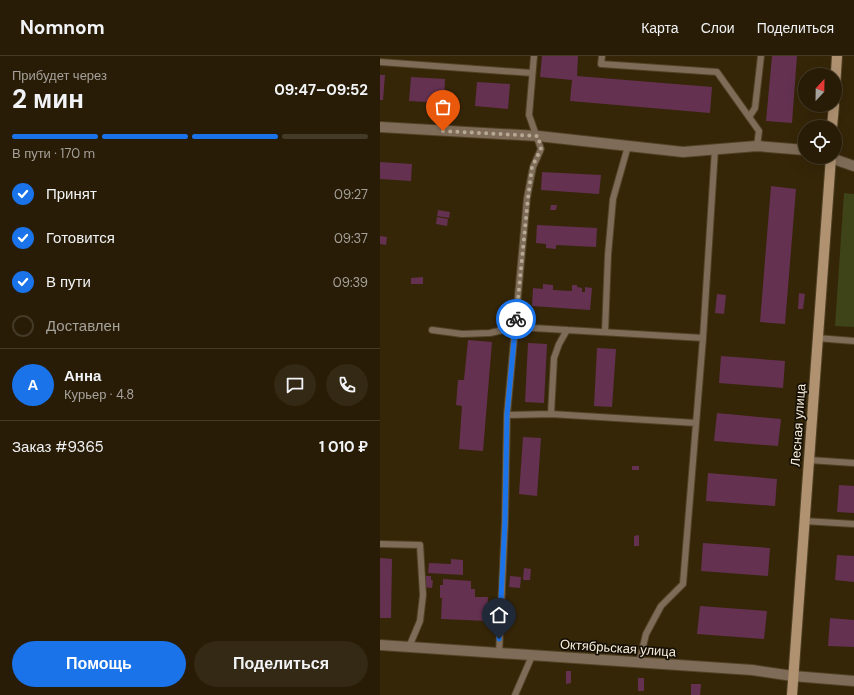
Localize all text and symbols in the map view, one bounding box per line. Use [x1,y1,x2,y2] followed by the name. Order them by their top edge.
[20,15,105,40] text: Nomnom
[641,19,679,37] text: Карта
[701,19,735,37] text: Слои
[757,19,834,37] text: Поделиться
[12,67,107,84] text: Прибудет через
[798,68,842,112] north arrow
[798,68,842,164] map controls
[274,80,368,100] text: 09:47–09:52
[12,82,84,116] text: 2 мин
[426,90,460,131] pin
[432,96,454,118] icon: bag
[798,120,842,164] button: locate
[12,145,95,162] text: В пути · 170 m
[12,183,34,205] icon: check
[46,184,97,204] text: Принят
[334,186,368,203] text: 09:27
[12,227,34,249] icon: check
[46,228,115,248] text: Готовится
[334,230,368,247] text: 09:37
[12,271,34,293] icon: check
[46,272,91,292] text: В пути
[333,274,368,291] text: 09:39
[496,299,536,339] courier
[505,308,527,330] icon: bike
[46,316,120,336] text: Доставлен
[274,364,316,406] button: chat
[326,364,368,406] button: phone
[64,366,101,386] text: Анна
[28,375,38,395] text: А
[787,382,809,467] street label: Лесная улица
[64,386,134,403] text: Курьер · 4.8
[12,437,104,457] text: Заказ #9365
[319,437,368,457] text: 1 010 ₽
[482,598,516,639] pin
[488,604,510,626] icon: home
[559,635,677,661] street label: Октябрьская улица
[12,641,186,687] button: Помощь
[194,641,368,687] button: Поделиться

